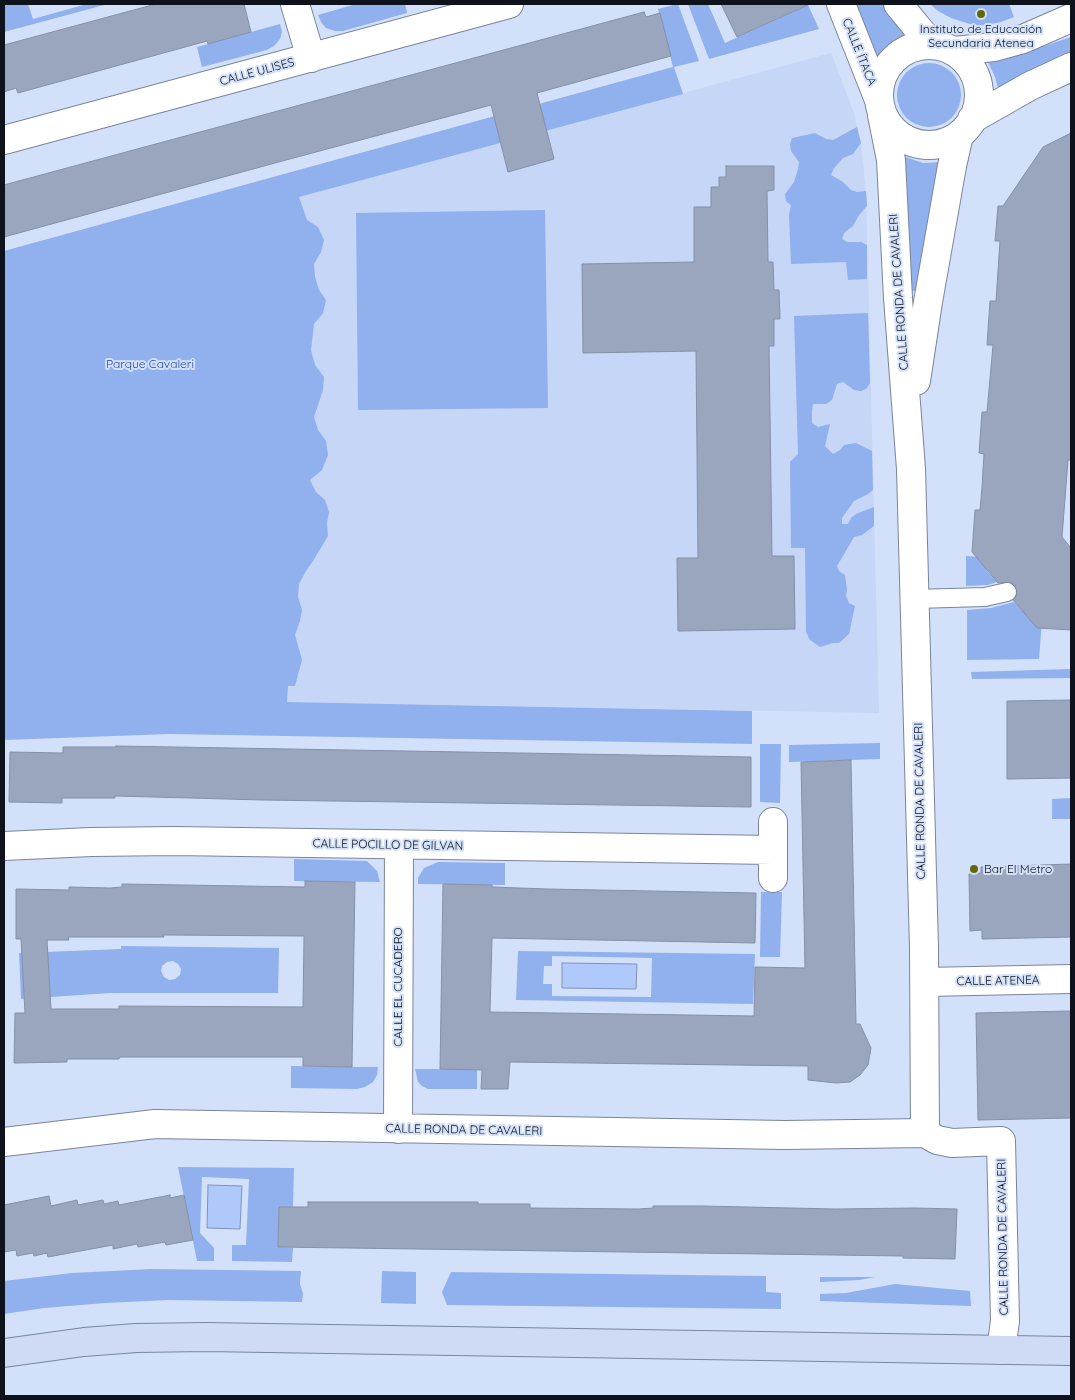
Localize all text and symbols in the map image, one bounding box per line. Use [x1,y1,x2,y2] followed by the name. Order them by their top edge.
[975,8,987,20] marker: Instituto de Educación Secundaria Atenea
[839,16,879,88] street label: CALLE ÍTACA
[920,22,1042,50] place label: Instituto de Educación Secundaria Atenea
[218,55,296,89] street label: CALLE ULISES
[886,213,912,371] street label: CALLE RONDA DE CAVALERI
[106,357,194,371] park label: Parque Cavaleri
[911,723,929,879] street label: CALLE RONDA DE CAVALERI
[313,836,463,854] street label: CALLE POCILLO DE GILVAN
[984,862,1052,876] place label: Bar El Metro
[968,863,980,875] marker: Bar El Metro
[391,927,405,1047] street label: CALLE EL CUCADERO
[956,973,1040,989] street label: CALLE ATENEA
[386,1121,542,1139] street label: CALLE RONDA DE CAVALERI
[994,1159,1012,1315] street label: CALLE RONDA DE CAVALERI

